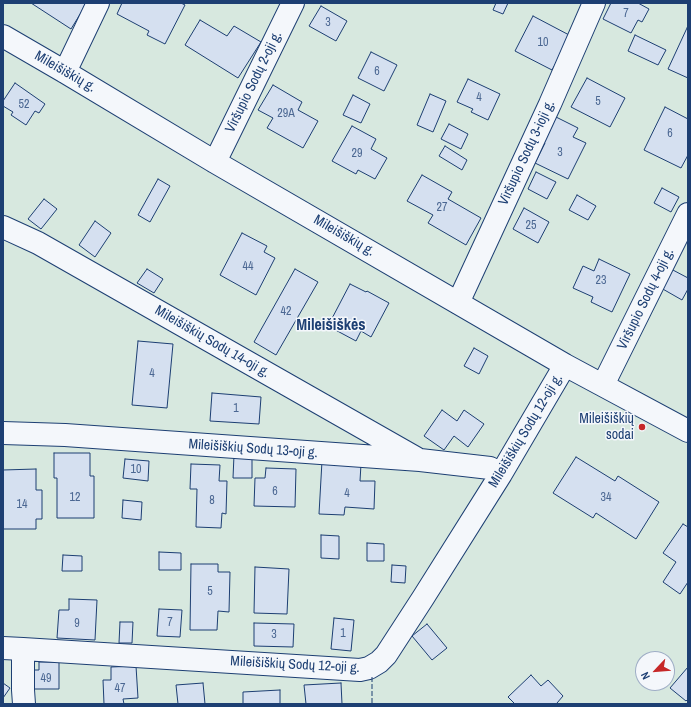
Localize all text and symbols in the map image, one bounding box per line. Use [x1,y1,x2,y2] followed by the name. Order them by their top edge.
[623,7,629,21] house number: 7
[325,16,331,30] house number: 3
[222,29,286,135] street label: Viršupio Sodų 2-oji g.
[538,36,548,50] house number: 10
[32,48,98,96] street label: Mileišiškių g.
[374,65,380,79] house number: 6
[476,91,482,105] house number: 4
[595,95,601,109] house number: 5
[19,98,29,112] house number: 52
[495,98,559,208] street label: Viršupio Sodų 3-ioji g.
[277,107,295,121] house number: 29A
[667,127,673,141] house number: 6
[557,146,563,160] house number: 3
[352,147,362,161] house number: 29
[437,201,447,215] house number: 27
[311,212,377,260] street label: Mileišiškių g.
[526,219,536,233] house number: 25
[614,246,678,352] street label: Viršupio Sodų 4-oji g.
[243,260,253,274] house number: 44
[596,274,606,288] house number: 23
[152,302,272,382] street label: Mileišiškių Sodų 14-oji g.
[281,305,291,319] house number: 42
[296,316,366,336] district label: Mileišiškės
[149,367,155,381] house number: 4
[485,371,567,491] street label: Mileišiškių Sodų 12-oji g.
[233,402,239,416] house number: 1
[579,411,634,444] place label: Mileišiškių sodai
[637,422,647,432] marker: Mileišiškių sodai
[188,436,318,462] street label: Mileišiškių Sodų 13-oji g.
[131,463,141,477] house number: 10
[272,485,278,499] house number: 6
[344,487,350,501] house number: 4
[70,491,80,505] house number: 12
[601,491,611,505] house number: 34
[209,494,215,508] house number: 8
[17,498,27,512] house number: 14
[207,585,213,599] house number: 5
[167,616,173,630] house number: 7
[74,617,80,631] house number: 9
[340,627,346,641] house number: 1
[271,628,277,642] house number: 3
[635,651,675,691] north arrow
[230,653,360,677] street label: Mileišiškių Sodų 12-oji g.
[637,670,653,682] text: N
[41,672,51,686] house number: 49
[115,682,125,696] house number: 47

